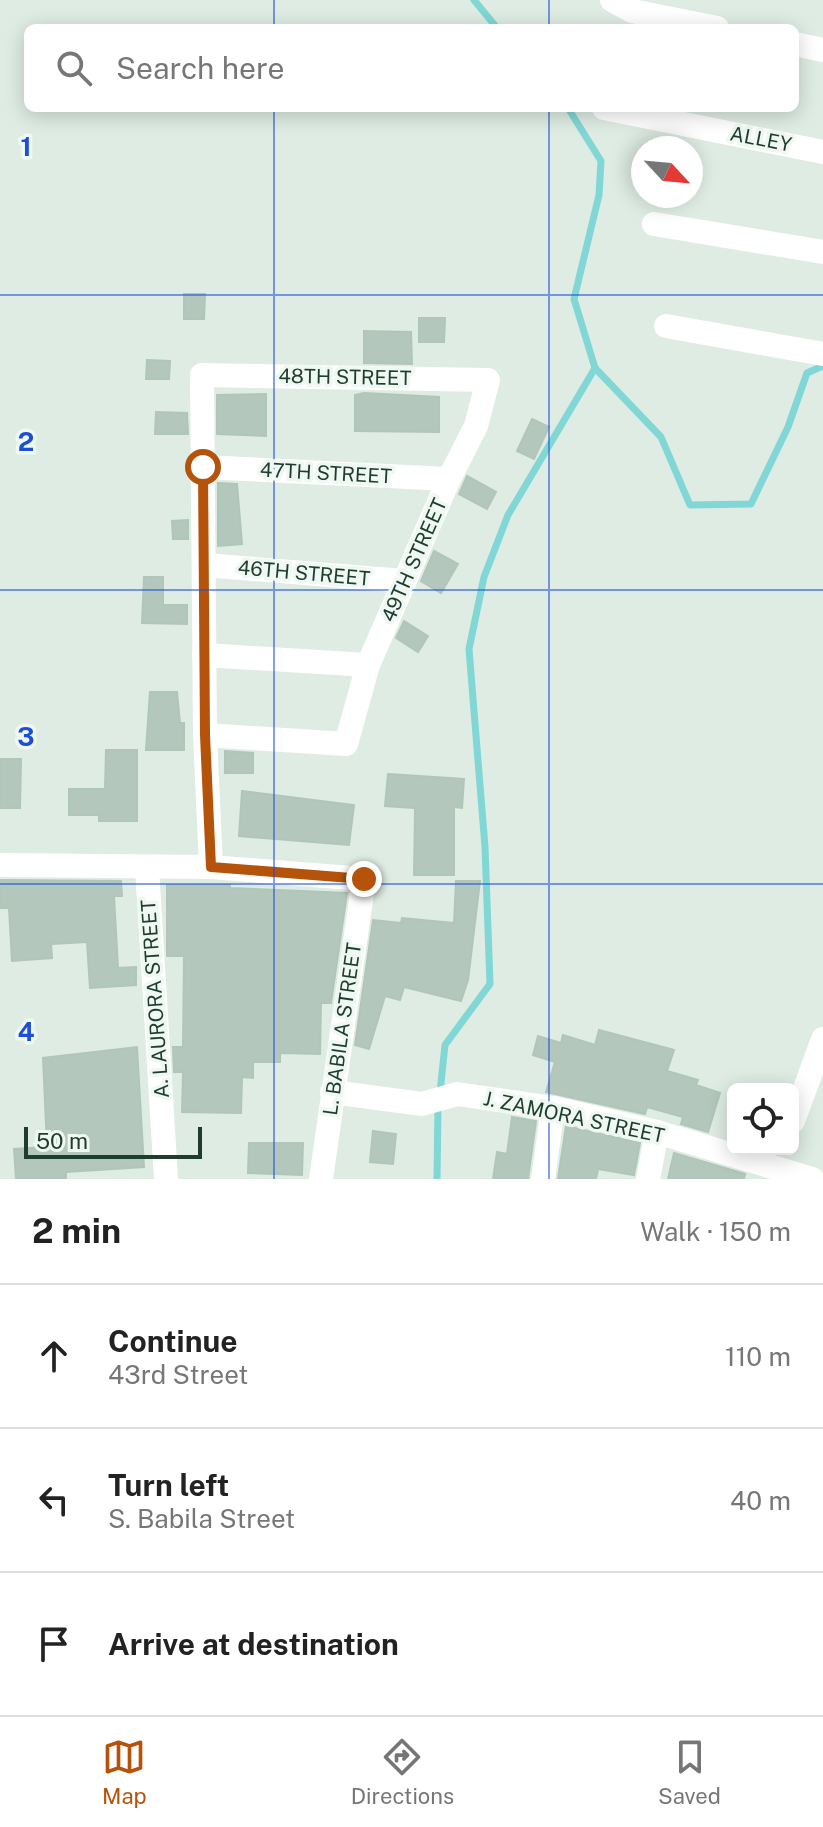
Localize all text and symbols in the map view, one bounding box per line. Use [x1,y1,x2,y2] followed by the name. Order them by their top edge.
[24,24,799,112] search box
[52,46,96,90] icon: search
[116,50,284,86] text: Search here
[728,121,794,157] street label: ALLEY
[20,131,32,162] text: 1
[631,136,703,208] north arrow
[278,364,412,390] street label: 48TH STREET
[18,426,34,457] text: 2
[185,449,221,485] route start
[259,458,393,488] street label: 47TH STREET
[376,494,452,626] street label: 49TH STREET
[237,555,371,591] street label: 46TH STREET
[17,721,35,752] text: 3
[346,861,382,897] route end
[136,899,174,1099] street label: A. LAURORA STREET
[318,941,366,1117] street label: L. BABILA STREET
[17,1016,35,1047] text: 4
[727,1083,799,1155] map controls
[727,1083,799,1155] button: locate
[481,1086,667,1148] street label: J. ZAMORA STREET
[24,1123,202,1159] scale bar
[36,1128,88,1154] text: 50 m
[32,1211,121,1251] text: 2 min
[640,1216,791,1247] text: Walk · 150 m
[108,1323,238,1359] text: Continue
[32,1334,76,1378] icon: ahead
[725,1341,791,1372] text: 110 m
[108,1359,248,1390] text: 43rd Street
[108,1467,229,1503] text: Turn left
[32,1478,76,1522] icon: left
[730,1485,791,1516] text: 40 m
[108,1503,295,1534] text: S. Babila Street
[32,1622,76,1666] icon: arrive
[108,1626,399,1662] text: Arrive at destination
[102,1735,147,1809] tab: Map
[351,1735,454,1809] tab: Directions
[658,1735,721,1809] tab: Saved

